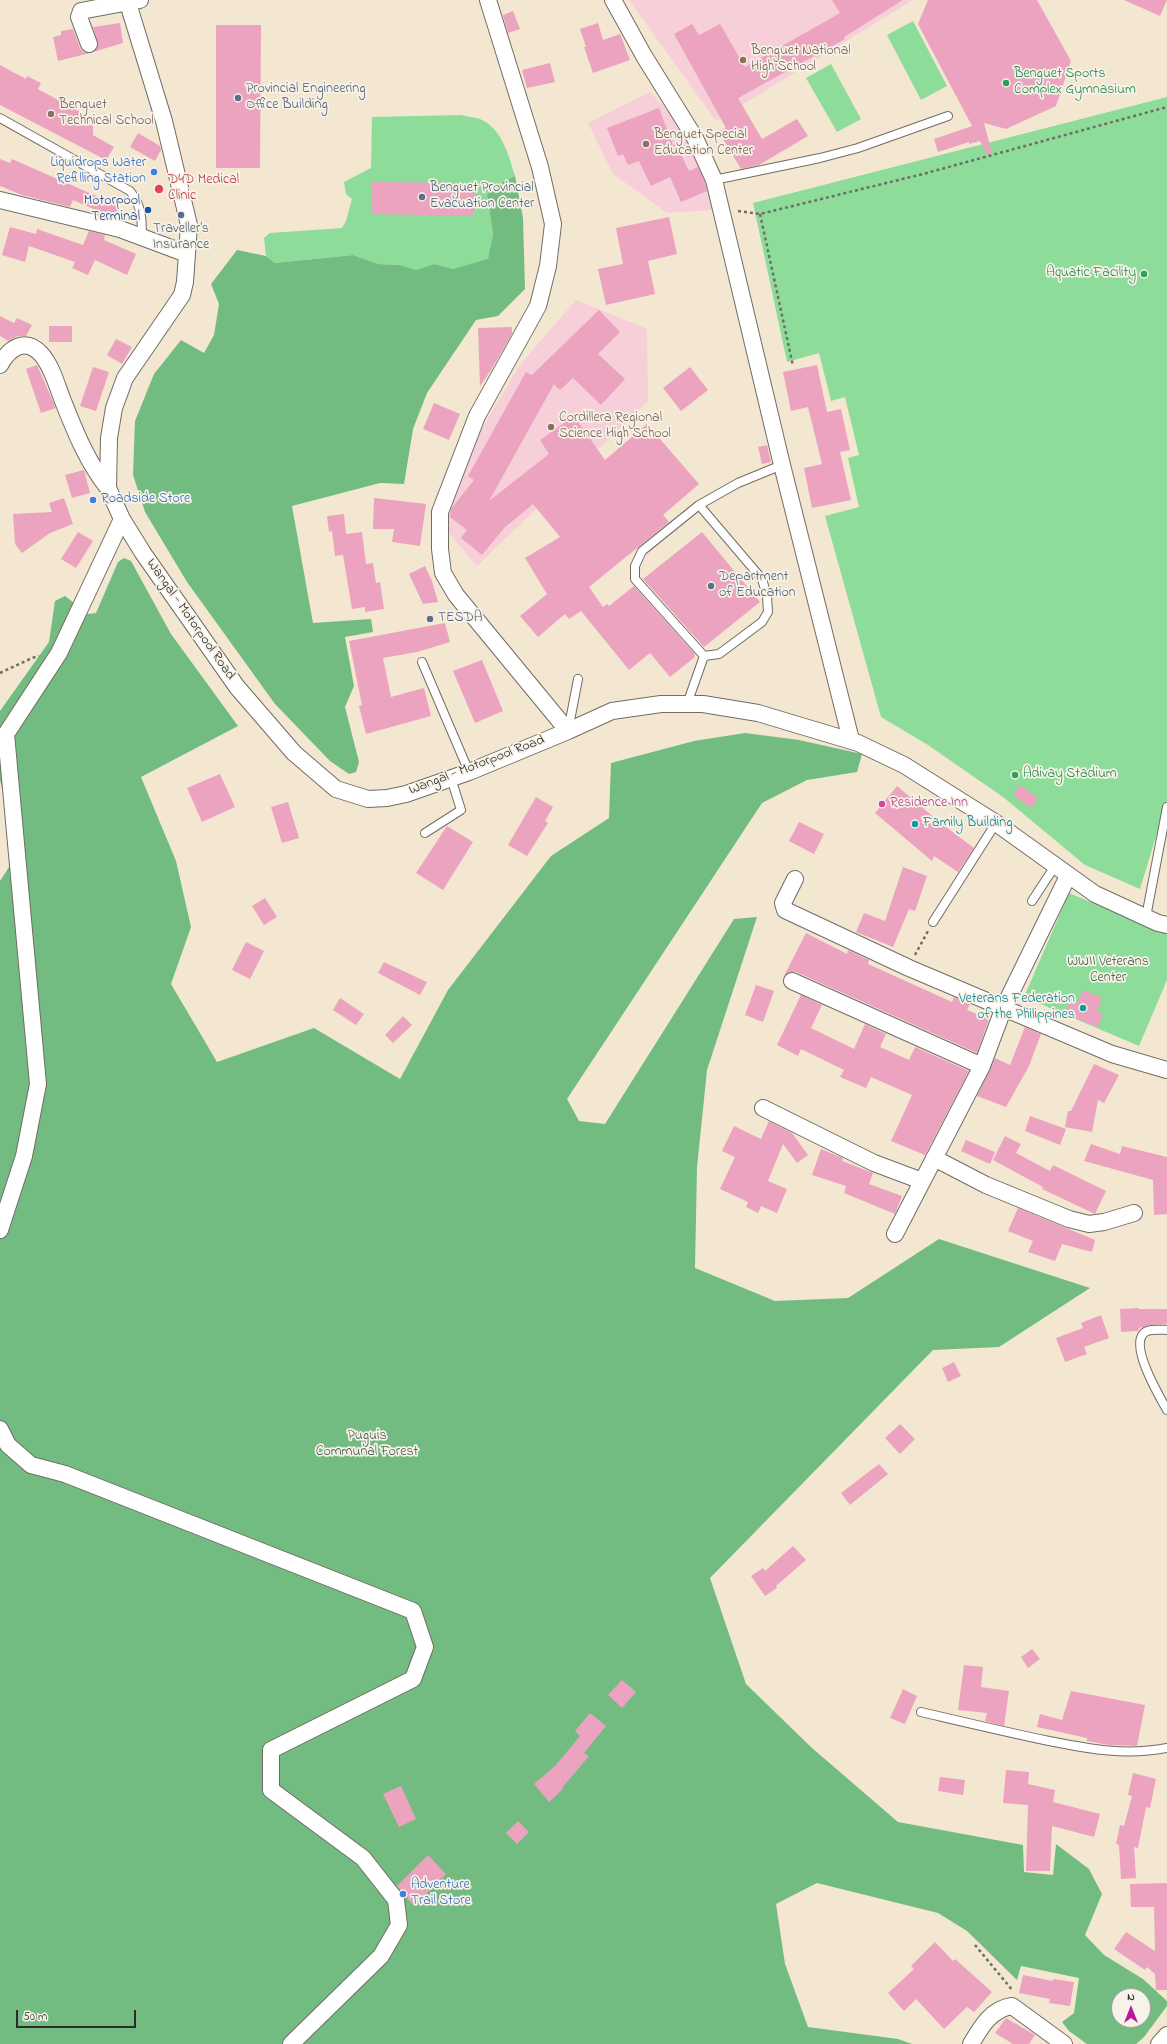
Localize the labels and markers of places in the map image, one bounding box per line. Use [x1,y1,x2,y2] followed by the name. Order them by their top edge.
[751,44,851,76] place label: Benguet National High School
[738,55,748,65] marker: Benguet National High School
[1014,67,1136,100] place label: Benguet Sports Complex Gymnasium
[1001,78,1011,88] marker: Benguet Sports Complex Gymnasium
[246,82,366,114] place label: Provincial Engineering Office Building
[233,93,243,103] marker: Provincial Engineering Office Building
[59,98,154,130] place label: Benguet Technical School
[46,109,56,119] marker: Benguet Technical School
[654,128,753,160] place label: Benguet Special Education Center
[641,139,651,149] marker: Benguet Special Education Center
[51,156,146,188] place label: Liquidrops Water Refilling Station
[149,167,159,177] marker: Liquidrops Water Refilling Station
[168,173,239,206] place label: D4D Medical Clinic
[430,181,534,214] place label: Benguet Provincial Evacuation Center
[153,183,165,195] marker: D4D Medical Clinic
[417,192,427,202] marker: Benguet Provincial Evacuation Center
[84,194,140,226] place label: Motorpool Terminal
[143,205,153,215] marker: Motorpool Terminal
[176,210,186,220] marker: Traveller's Insurance
[153,222,209,254] place label: Traveller's Insurance
[1046,266,1136,282] place label: Aquatic Facility
[1139,269,1149,279] marker: Aquatic Facility
[559,411,671,444] place label: Cordillera Regional Science High School
[546,422,556,432] marker: Cordillera Regional Science High School
[101,492,190,508] place label: Roadside Store
[88,495,98,505] marker: Roadside Store
[719,570,796,602] place label: Department of Education
[706,581,716,591] marker: Department of Education
[438,611,482,627] place label: TESDA
[425,614,435,624] marker: TESDA
[1023,767,1117,783] place label: Adivay Stadium
[1010,770,1020,780] marker: Adivay Stadium
[890,796,968,812] place label: Residence Inn
[877,799,887,809] marker: Residence Inn
[923,816,1013,832] place label: Family Building
[910,819,920,829] marker: Family Building
[959,992,1075,1024] place label: Veterans Federation of the Philippines
[1078,1003,1088,1013] marker: Veterans Federation of the Philippines
[411,1878,471,1910] place label: Adventure Trail Store
[398,1889,408,1899] marker: Adventure Trail Store

